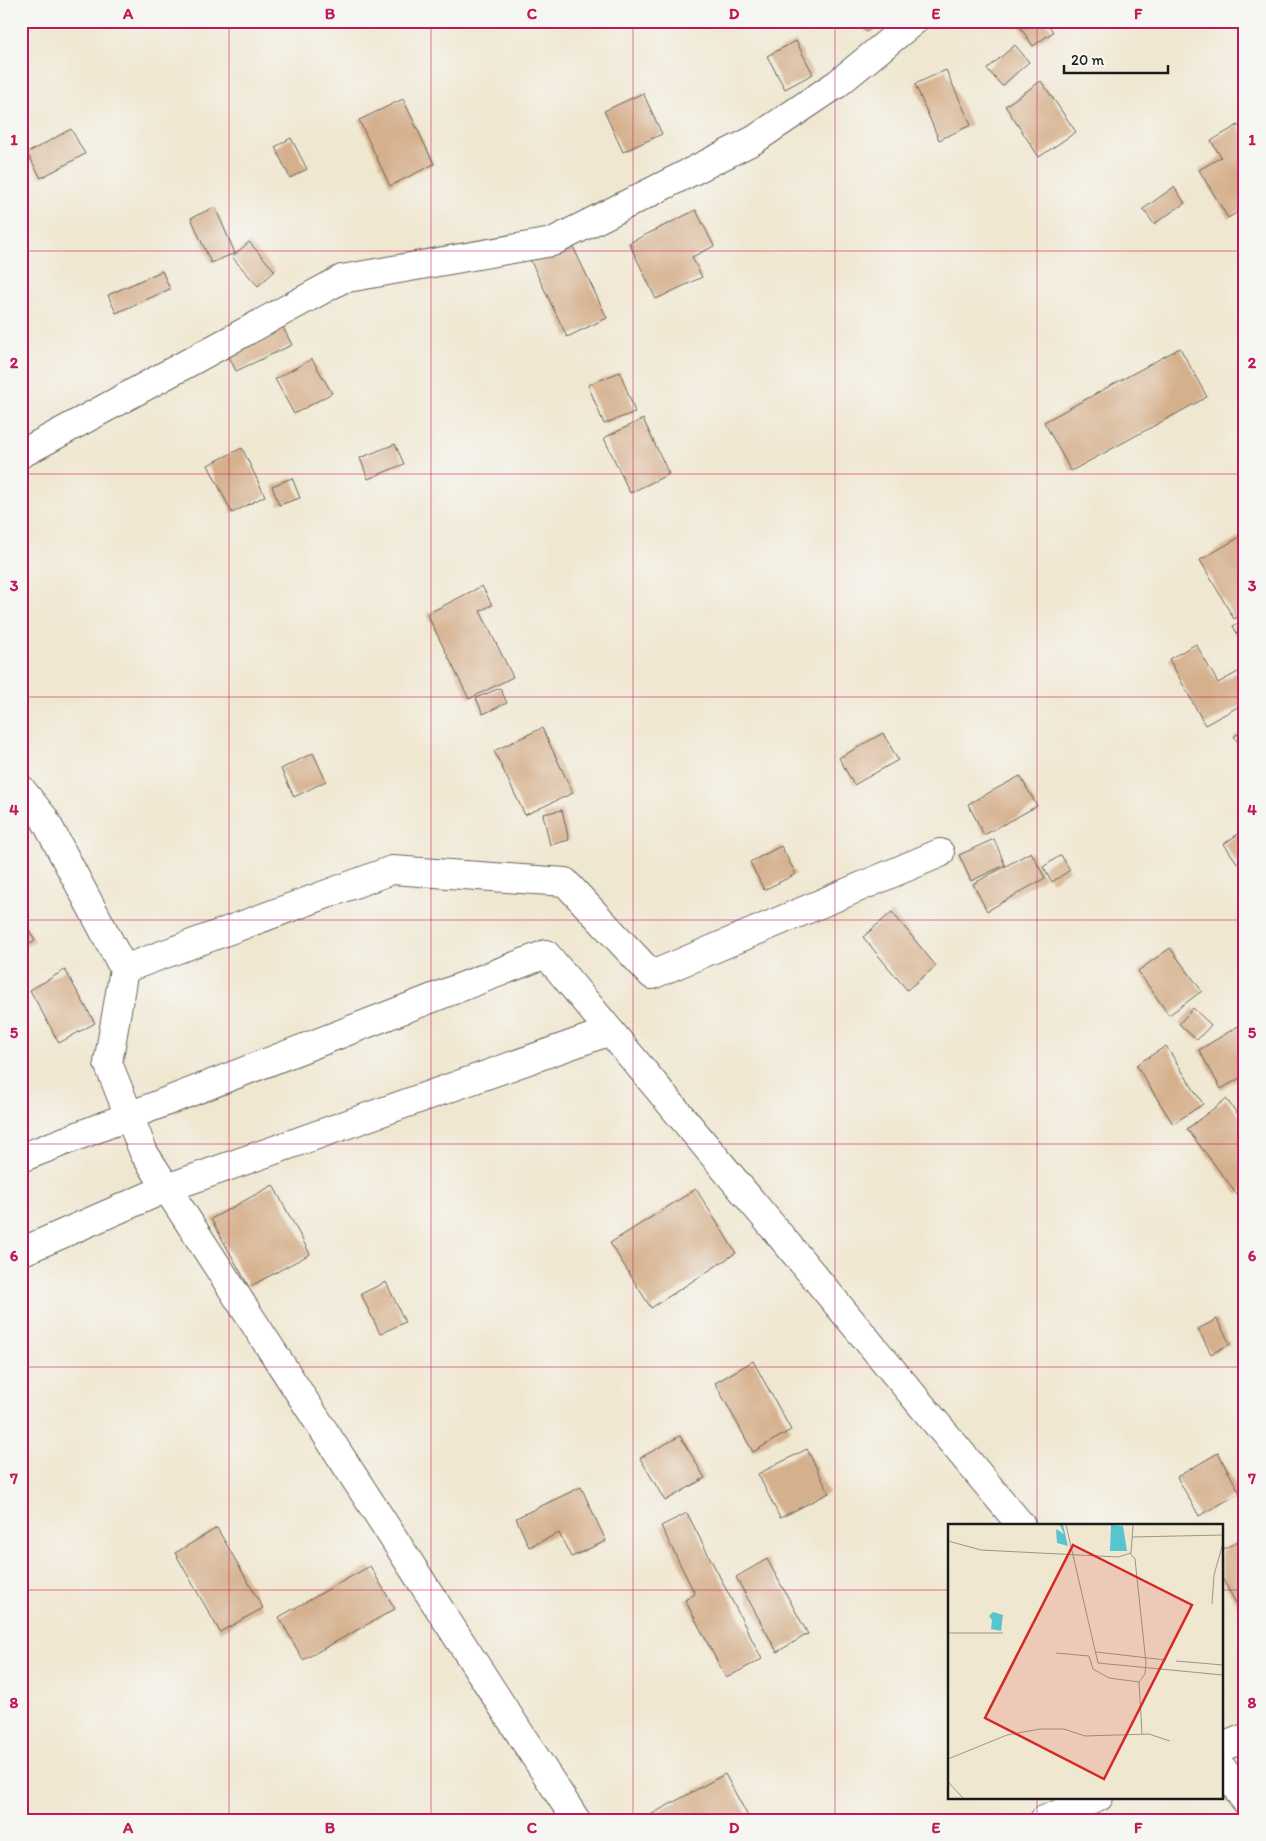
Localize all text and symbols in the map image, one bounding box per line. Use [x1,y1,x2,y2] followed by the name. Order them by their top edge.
[122,4,134,23] text: A
[325,4,336,23] text: B
[527,4,538,23] text: C
[729,4,740,23] text: D
[932,4,941,23] text: E
[1134,4,1143,23] text: F
[1064,42,1167,74] scale bar
[1071,51,1105,69] text: 20 m
[10,130,18,149] text: 1
[1248,130,1256,149] text: 1
[10,353,19,372] text: 2
[1248,353,1257,372] text: 2
[10,576,19,595] text: 3
[1248,576,1257,595] text: 3
[9,800,19,819] text: 4
[1247,800,1257,819] text: 4
[10,1023,19,1042] text: 5
[1248,1023,1257,1042] text: 5
[10,1246,19,1265] text: 6
[1248,1246,1257,1265] text: 6
[9,1469,18,1488] text: 7
[1247,1469,1256,1488] text: 7
[948,1524,1224,1798] inset map
[10,1693,19,1712] text: 8
[1248,1693,1257,1712] text: 8
[122,1818,134,1837] text: A
[325,1818,336,1837] text: B
[527,1818,538,1837] text: C
[729,1818,740,1837] text: D
[932,1818,941,1837] text: E
[1134,1818,1143,1837] text: F

